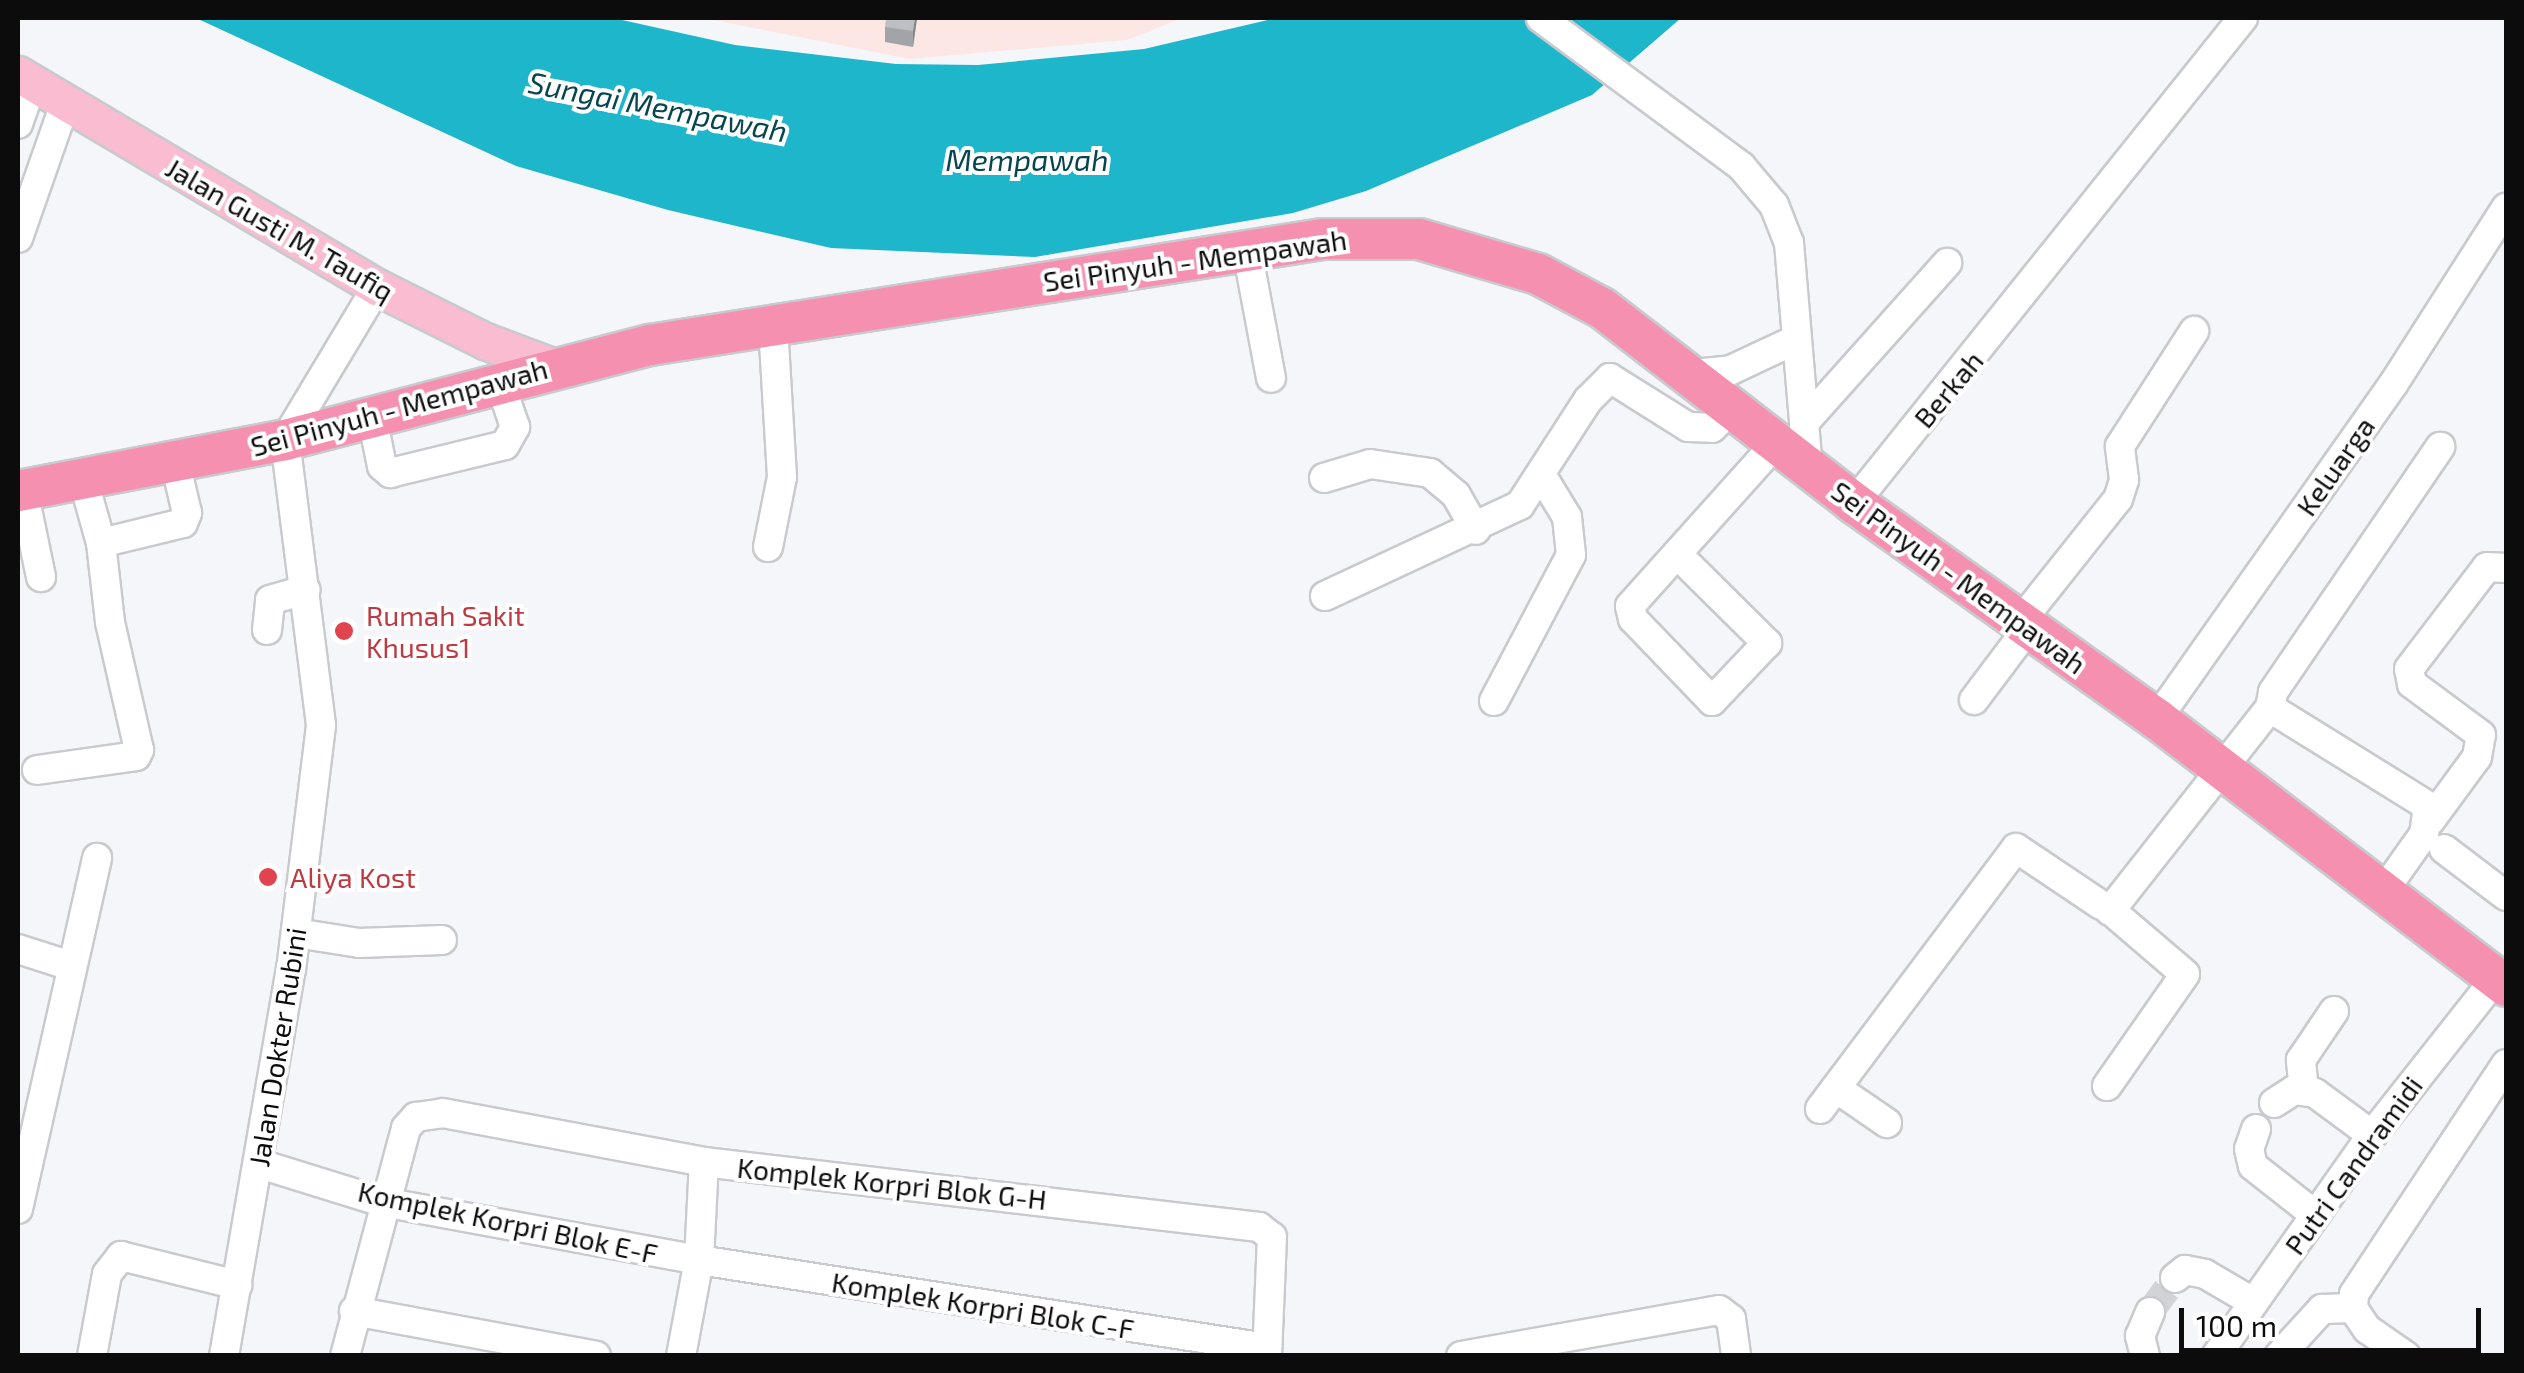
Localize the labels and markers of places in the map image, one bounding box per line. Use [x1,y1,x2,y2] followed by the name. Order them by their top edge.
[366,598,525,664] place label: Rumah Sakit Khusus1
[331,618,357,644] marker: Rumah Sakit Khusus1
[290,860,416,894] place label: Aliya Kost
[255,864,281,890] marker: Aliya Kost

